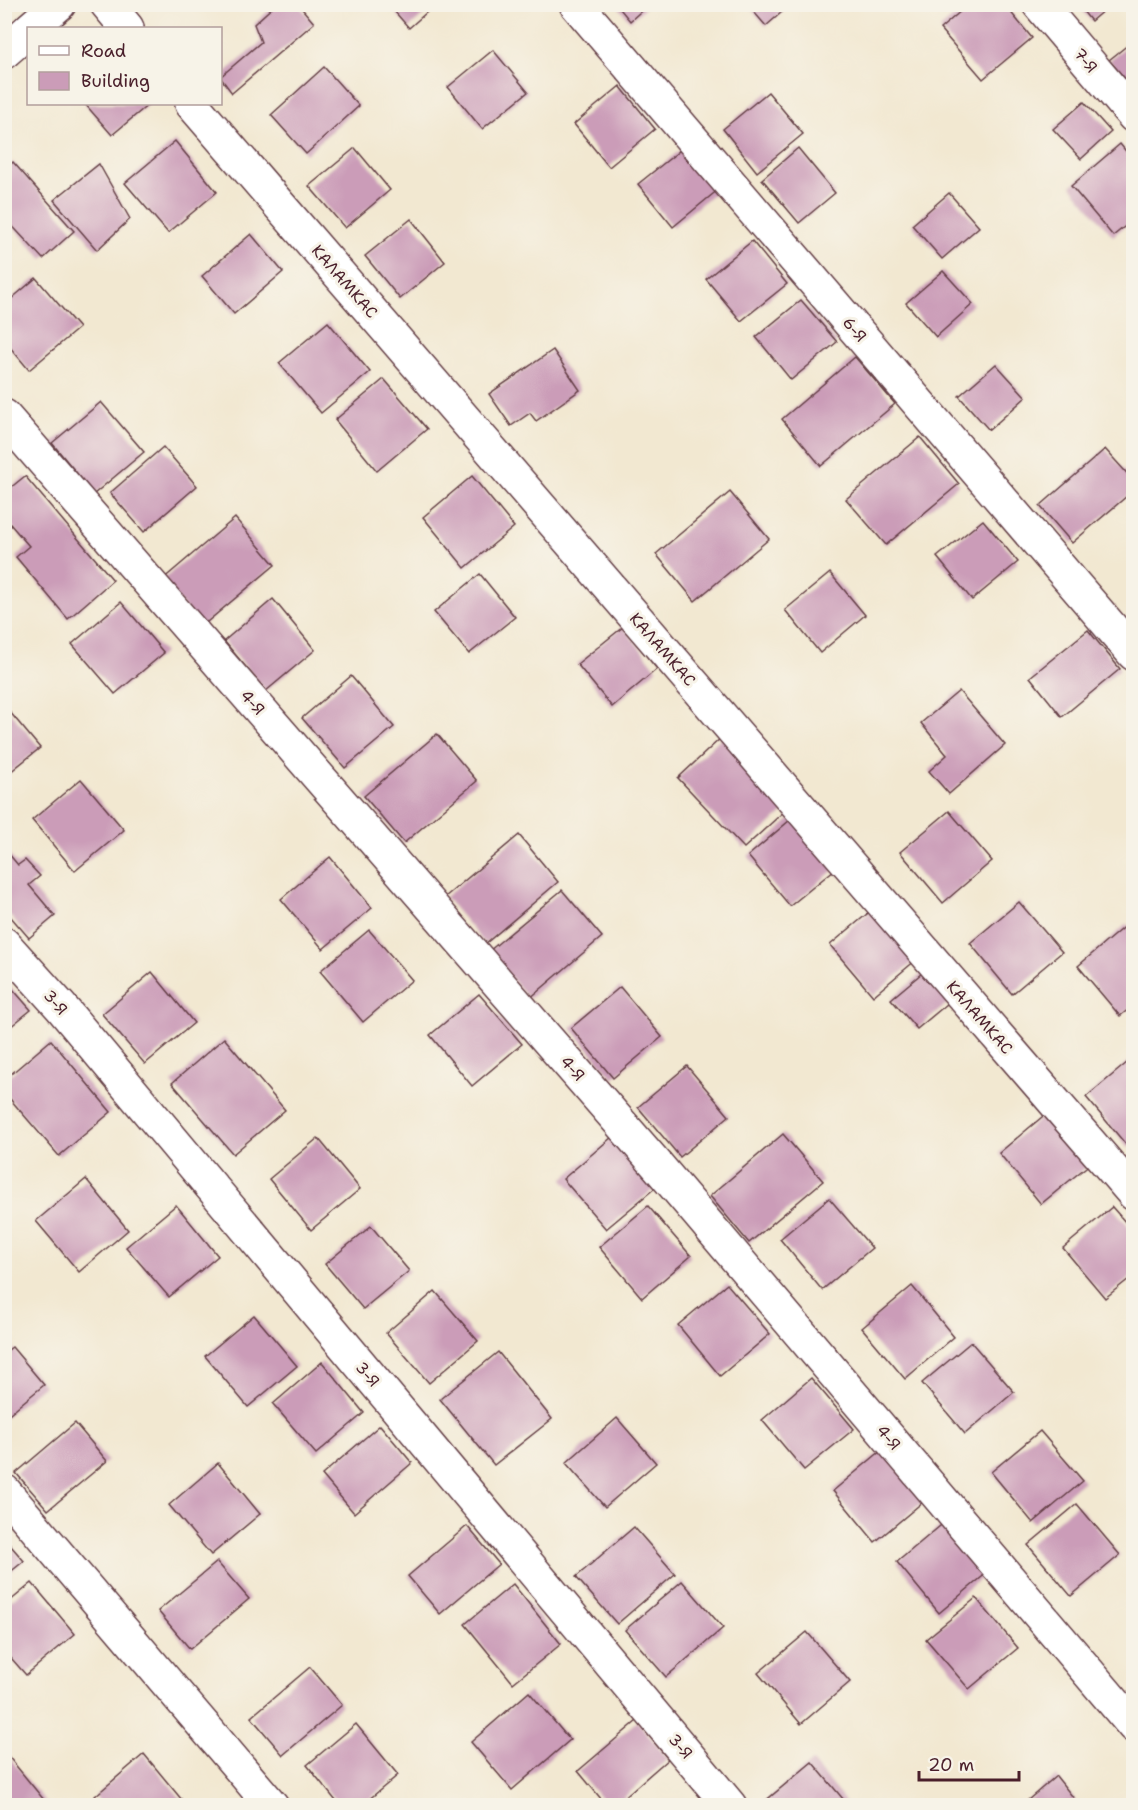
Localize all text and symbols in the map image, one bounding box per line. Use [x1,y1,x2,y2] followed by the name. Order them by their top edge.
[27,27,222,105] legend
[81,39,126,63] text: Road
[1069,43,1102,77] street label: 7-Я
[81,69,150,93] text: Building
[307,240,382,323] street label: КАЛАМКАС
[838,312,871,346] street label: 6-Я
[625,608,700,691] street label: КАЛАМКАС
[236,685,269,719] street label: 4-Я
[942,976,1017,1059] street label: КАЛАМКАС
[39,985,72,1019] street label: 3-Я
[556,1051,589,1085] street label: 4-Я
[351,1357,384,1391] street label: 3-Я
[872,1420,905,1454] street label: 4-Я
[664,1729,697,1763] street label: 3-Я
[919,1744,1020,1782] scale bar
[928,1753,974,1777] text: 20 m

